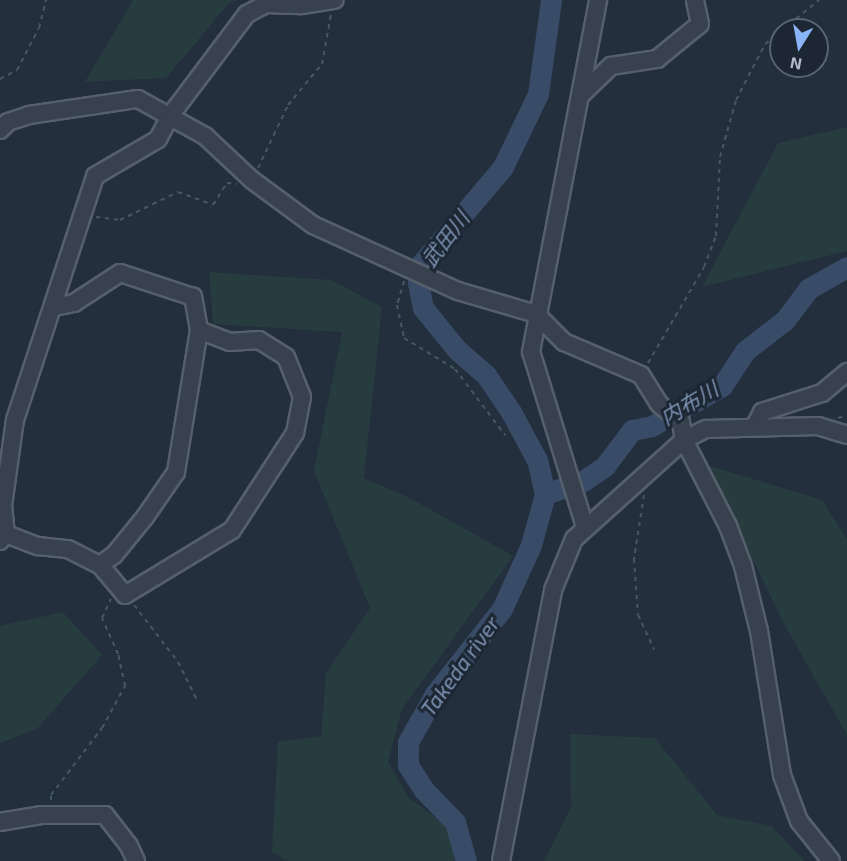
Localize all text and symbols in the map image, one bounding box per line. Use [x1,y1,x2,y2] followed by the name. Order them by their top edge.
[769,18,829,78] north arrow
[788,54,803,75] text: N
[416,206,474,272] water label: 武田川
[656,376,722,430] water label: 内布川
[415,611,505,721] water label: Takeda river

